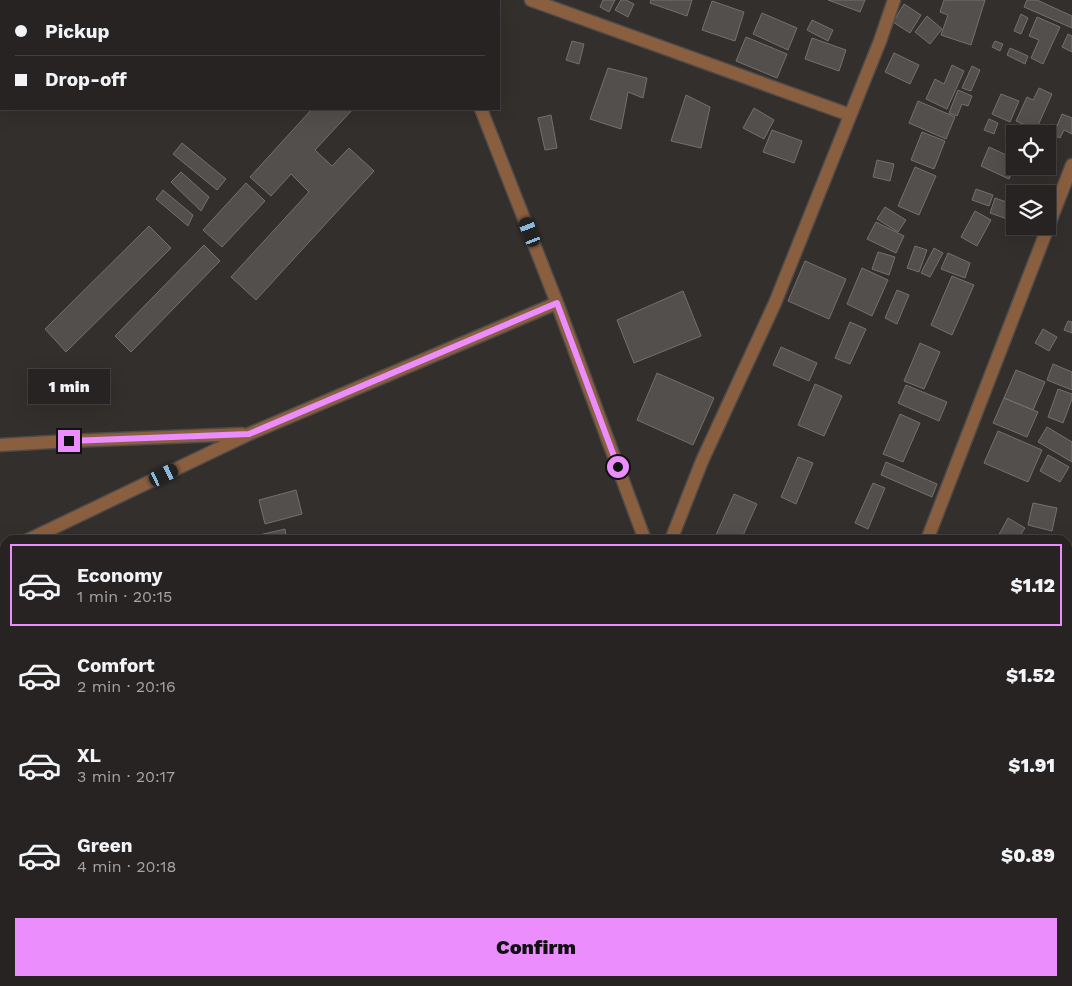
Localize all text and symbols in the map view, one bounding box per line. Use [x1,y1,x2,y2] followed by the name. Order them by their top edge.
[45,20,109,43] text: Pickup
[45,68,127,91] text: Drop-off
[1006,125,1056,235] map controls
[1006,125,1056,175] button: locate
[1006,185,1056,235] button: layers
[517,215,542,249] car
[28,368,110,404] callout: 1 min
[48,377,90,396] text: 1 min
[58,430,80,452] route end
[607,456,629,478] route start
[147,462,180,488] car
[17,563,62,608] icon: car
[77,564,162,587] text: Economy
[1010,574,1055,597] text: $1.12
[77,587,172,606] text: 1 min · 20:15
[17,653,62,698] icon: car
[77,654,155,677] text: Comfort
[1006,664,1055,687] text: $1.52
[77,677,176,696] text: 2 min · 20:16
[17,743,62,788] icon: car
[77,744,101,767] text: XL
[1008,754,1055,777] text: $1.91
[77,767,175,786] text: 3 min · 20:17
[17,833,62,878] icon: car
[77,834,133,857] text: Green
[1001,844,1055,867] text: $0.89
[77,857,176,876] text: 4 min · 20:18
[15,918,1057,976] button: Confirm

